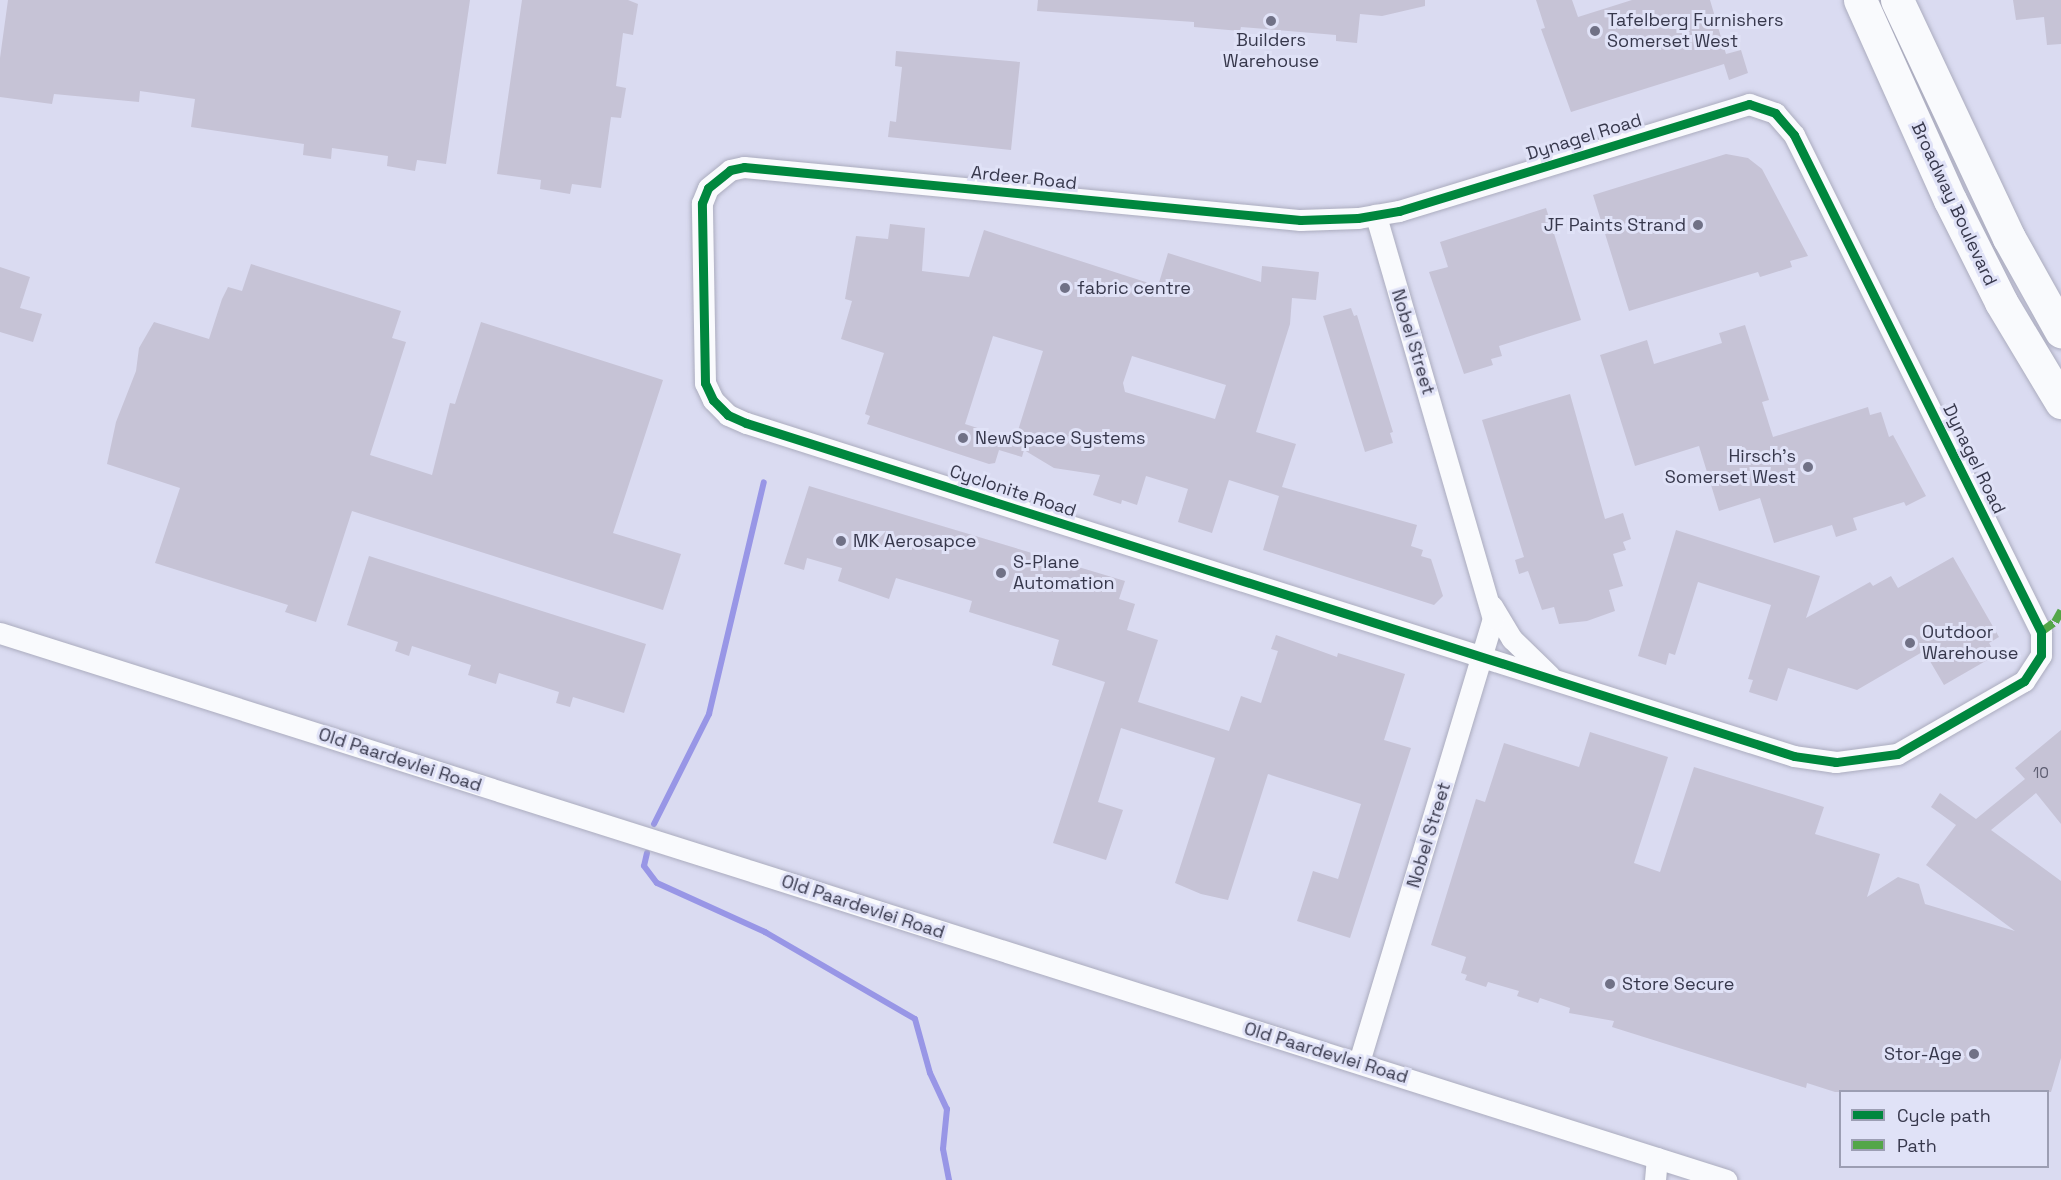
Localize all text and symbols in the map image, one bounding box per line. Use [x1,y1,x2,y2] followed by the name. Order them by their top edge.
[1607,10,1784,52] place label: Tafelberg Furnishers Somerset West
[1264,14,1278,28] marker: Builders Warehouse
[1588,24,1602,38] marker: Tafelberg Furnishers Somerset West
[1223,30,1319,72] place label: Builders Warehouse
[1524,109,1644,165] street label: Dynagel Road
[1907,119,2001,289] street label: Broadway Boulevard
[970,162,1078,194] street label: Ardeer Road
[1544,214,1686,236] place label: JF Paints Strand
[1691,218,1705,232] marker: JF Paints Strand
[1077,277,1191,299] place label: fabric centre
[1058,281,1072,295] marker: fabric centre
[1387,287,1439,397] street label: Nobel Street
[1938,401,2010,517] street label: Dynagel Road
[975,427,1146,449] place label: NewSpace Systems
[956,431,970,445] marker: NewSpace Systems
[1665,446,1796,488] place label: Hirsch's Somerset West
[947,460,1079,522] street label: Cyclonite Road
[1801,460,1815,474] marker: Hirsch's Somerset West
[853,530,977,552] place label: MK Aerosapce
[834,534,848,548] marker: MK Aerosapce
[1013,552,1115,594] place label: S-Plane Automation
[994,566,1008,580] marker: S-Plane Automation
[1922,622,2018,664] place label: Outdoor Warehouse
[1903,636,1917,650] marker: Outdoor Warehouse
[316,723,484,797] street label: Old Paardevlei Road
[2033,764,2049,782] house number: 10
[1403,780,1455,890] street label: Nobel Street
[779,870,947,944] street label: Old Paardevlei Road
[1622,973,1734,995] place label: Store Secure
[1603,977,1617,991] marker: Store Secure
[1241,1018,1411,1088] street label: Old Paardevlei Road
[1884,1043,1962,1065] place label: Stor-Age
[1967,1047,1981,1061] marker: Stor-Age
[1839,1090,2049,1168] legend
[1897,1104,1991,1127] text: Cycle path
[1897,1134,1937,1157] text: Path

